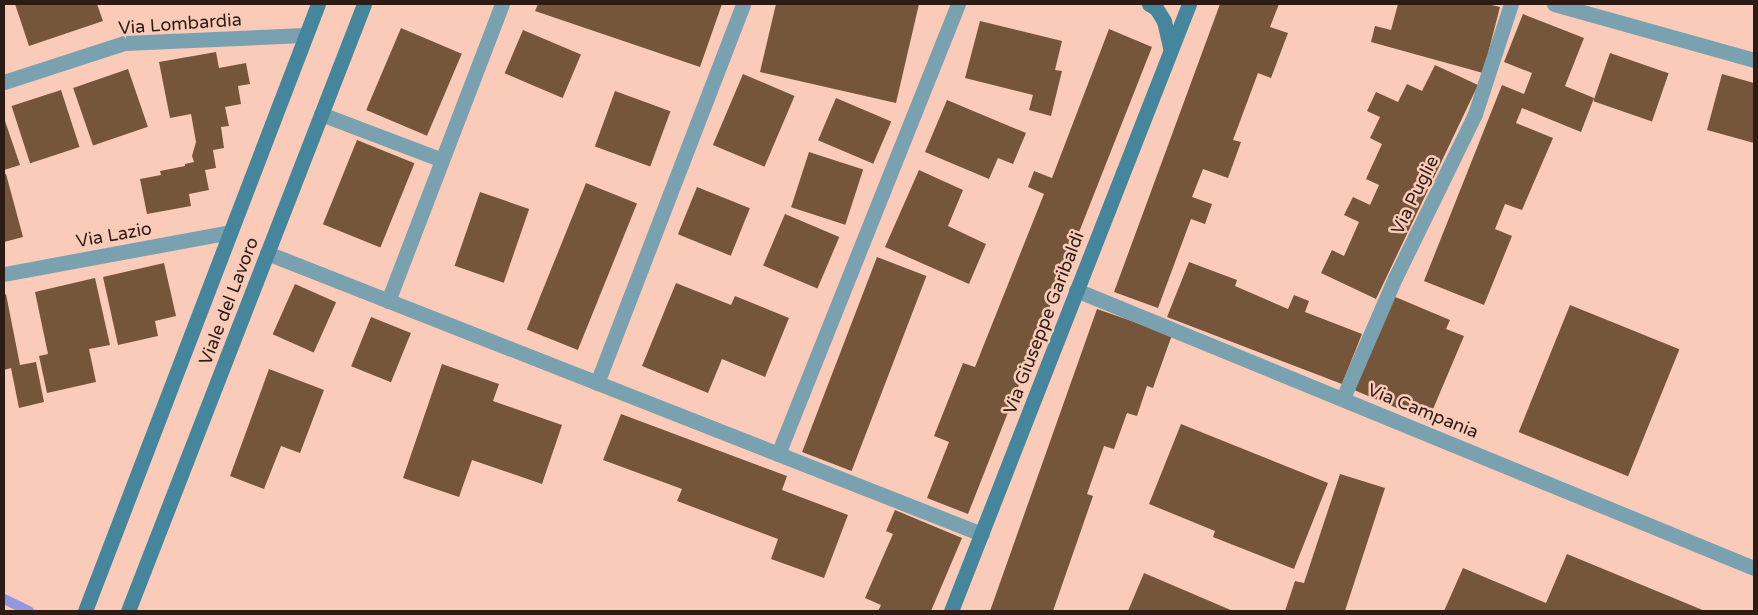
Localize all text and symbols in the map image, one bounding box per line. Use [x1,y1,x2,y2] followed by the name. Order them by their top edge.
[118,9,242,39] street label: Via Lombardia
[1387,152,1443,238] street label: Via Puglie
[74,218,154,252] street label: Via Lazio
[999,229,1089,417] street label: Via Giuseppe Garibaldi
[195,234,263,368] street label: Viale del Lavoro
[1364,379,1482,443] street label: Via Campania

